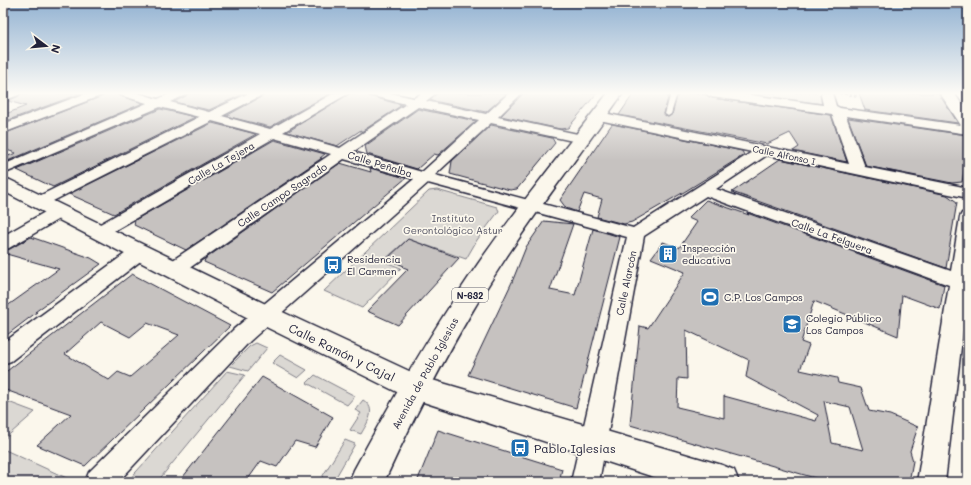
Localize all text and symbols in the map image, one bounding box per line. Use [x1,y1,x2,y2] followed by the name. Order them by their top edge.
[26,26,66,66] north arrow
[48,43,64,55] text: N
[185,138,257,188] street label: Calle La Tejera
[752,143,816,167] street label: Calle Alfonso I
[346,148,414,180] street label: Calle Peñalba
[234,160,330,230] street label: Calle Campo Sagrado
[403,211,503,237] park label: Instituto Gerontológico Astur
[789,215,875,257] street label: Calle La Felguera
[682,241,735,267] place label: Inspección educativa
[657,243,679,265] building icon: Inspección educativa
[612,249,640,317] street label: Calle Alarcón
[347,252,401,278] place label: Residencia El Carmen
[322,254,344,276] bus stop icon: Residencia El Carmen
[699,286,721,308] sports icon: C.P. Los Campos
[452,288,488,302] road number: N-632
[724,290,803,304] place label: C.P. Los Campos
[806,311,881,337] place label: Colegio Público Los Campos
[781,313,803,335] school or university icon: Colegio Público Los Campos
[388,315,462,431] street label: Avenida de Pablo Iglesias
[286,319,398,385] street label: Calle Ramón y Cajal
[509,437,531,459] bus stop icon: Pablo Iglesias
[534,440,616,456] place label: Pablo Iglesias

